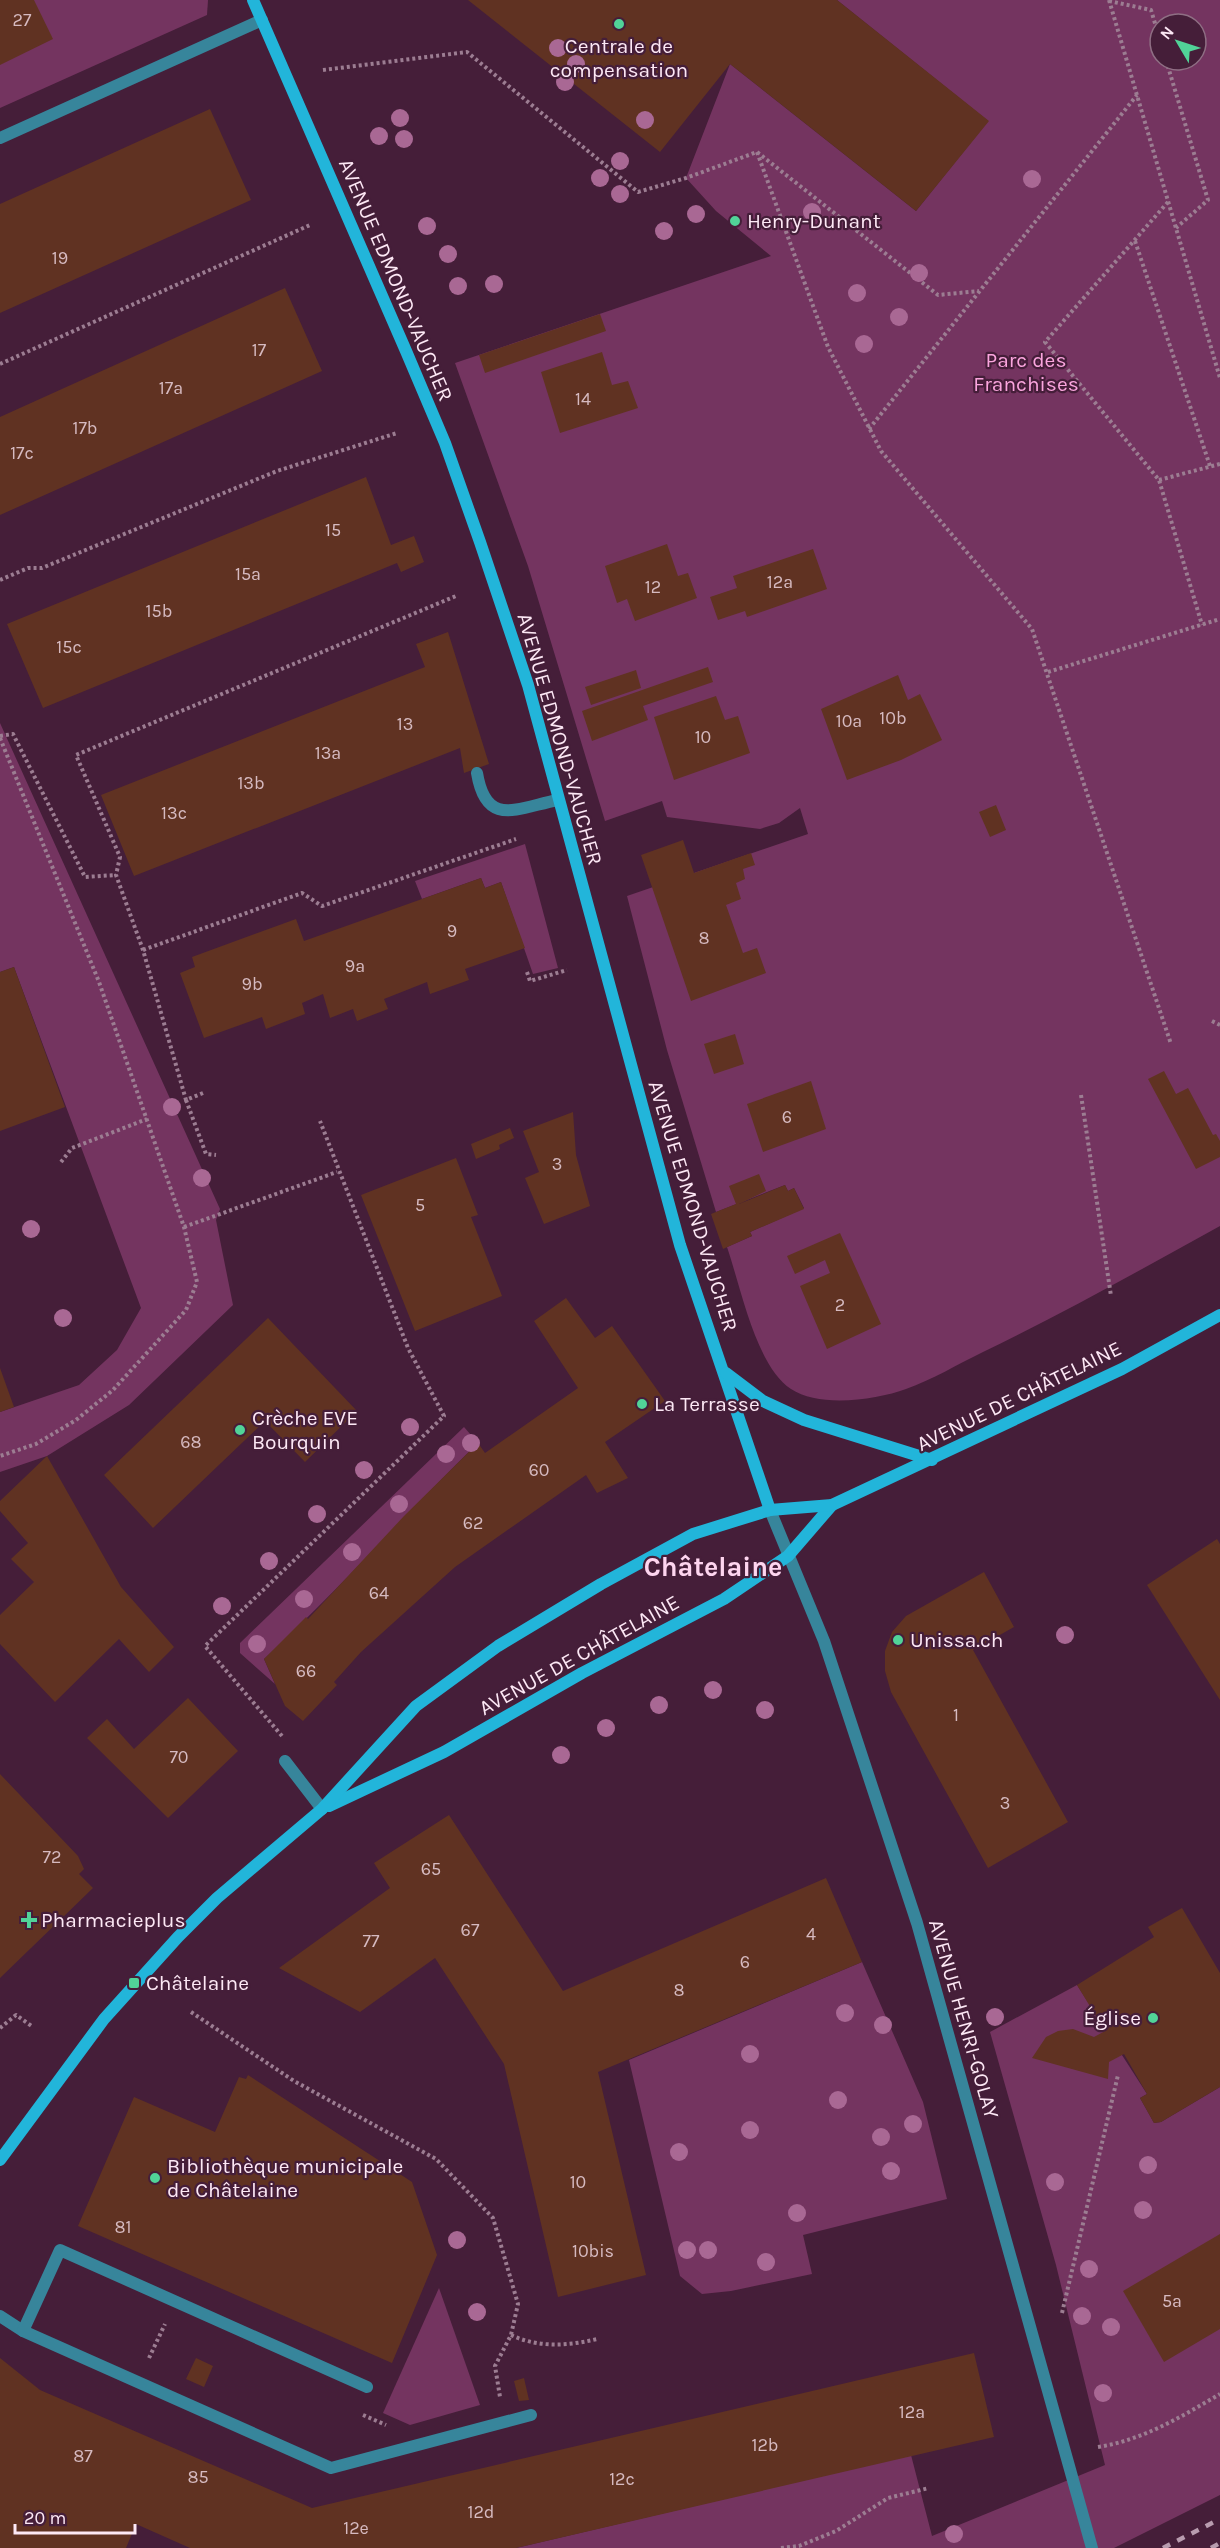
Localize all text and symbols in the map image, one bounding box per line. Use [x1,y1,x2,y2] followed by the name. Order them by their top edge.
[13,9,32,31] house number: 27
[1148,12,1208,72] north arrow
[612,17,626,31] marker: Centrale de compensation
[1156,22,1178,43] text: N
[550,34,688,82] place label: Centrale de compensation
[334,155,458,405] street label: AVENUE EDMOND-VAUCHER
[747,209,881,233] place label: Henry-Dunant
[728,214,742,228] marker: Henry-Dunant
[52,247,68,269] house number: 19
[252,339,267,361] house number: 17
[973,348,1079,396] park label: Parc des Franchises
[159,377,183,399] house number: 17a
[575,388,591,410] house number: 14
[72,417,98,439] house number: 17b
[10,442,34,464] house number: 17c
[325,519,341,541] house number: 15
[235,563,261,585] house number: 15a
[767,571,793,593] house number: 12a
[645,576,661,598] house number: 12
[146,600,172,622] house number: 15b
[512,610,608,868] street label: AVENUE EDMOND-VAUCHER
[56,636,82,658] house number: 15c
[879,707,907,729] house number: 10b
[836,710,862,732] house number: 10a
[397,713,413,735] house number: 13
[695,726,711,748] house number: 10
[315,742,341,764] house number: 13a
[237,772,265,794] house number: 13b
[161,802,187,824] house number: 13c
[447,920,457,942] house number: 9
[698,927,710,949] house number: 8
[345,955,365,977] house number: 9a
[241,973,263,995] house number: 9b
[643,1078,743,1334] street label: AVENUE EDMOND-VAUCHER
[782,1106,792,1128] house number: 6
[552,1153,562,1175] house number: 3
[415,1194,425,1216] house number: 5
[835,1294,845,1316] house number: 2
[913,1336,1125,1456] street label: AVENUE DE CHÂTELAINE
[654,1392,760,1416] place label: La Terrasse
[635,1397,649,1411] marker: La Terrasse
[252,1406,358,1454] place label: Crèche EVE Bourquin
[233,1423,247,1437] marker: Crèche EVE Bourquin
[180,1431,202,1453] house number: 68
[529,1459,550,1481] house number: 60
[463,1512,483,1534] house number: 62
[644,1551,782,1583] district label: Châtelaine
[369,1582,389,1604] house number: 64
[475,1590,683,1720] street label: AVENUE DE CHÂTELAINE
[910,1628,1004,1652] place label: Unissa.ch
[891,1633,905,1647] marker: Unissa.ch
[296,1660,316,1682] house number: 66
[953,1704,959,1726] house number: 1
[169,1746,189,1768] house number: 70
[1000,1792,1010,1814] house number: 3
[43,1846,61,1868] house number: 72
[421,1858,441,1880] house number: 65
[41,1908,185,1932] place label: Pharmacieplus
[22,1913,36,1927] marker: Pharmacieplus
[924,1917,1004,2122] street label: AVENUE HENRI-GOLAY
[461,1919,480,1941] house number: 67
[806,1923,816,1945] house number: 4
[363,1930,380,1952] house number: 77
[740,1951,750,1973] house number: 6
[146,1971,249,1995] place label: Châtelaine
[127,1976,141,1990] marker: Châtelaine
[673,1979,685,2001] house number: 8
[1083,2006,1141,2030] place label: Église
[1146,2011,1160,2025] marker: Église
[167,2154,403,2202] place label: Bibliothèque municipale de Châtelaine
[148,2171,162,2185] marker: Bibliothèque municipale de Châtelaine
[570,2171,586,2193] house number: 10
[114,2216,132,2238] house number: 81
[572,2240,614,2262] house number: 10bis
[1162,2290,1182,2312] house number: 5a
[899,2401,925,2423] house number: 12a
[751,2434,779,2456] house number: 12b
[73,2445,93,2467] house number: 87
[187,2466,209,2488] house number: 85
[609,2468,635,2490] house number: 12c
[15,2497,135,2535] scale bar
[467,2501,495,2523] house number: 12d
[24,2507,66,2529] text: 20 m
[343,2517,369,2539] house number: 12e

